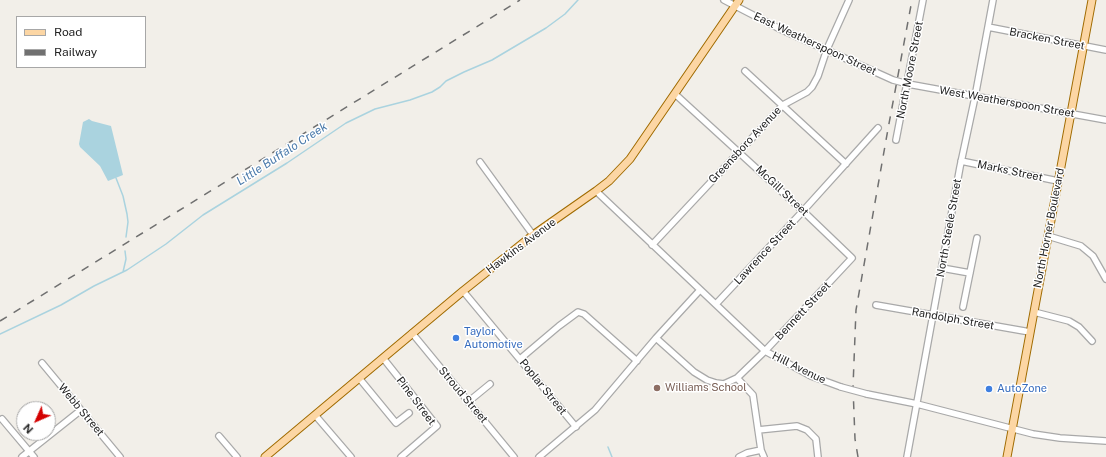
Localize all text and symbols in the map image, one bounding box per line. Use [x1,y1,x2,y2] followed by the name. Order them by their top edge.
[751,10,879,78] street label: East Weatherspoon Street
[16,16,146,68] legend
[894,20,926,120] street label: North Moore Street
[54,25,82,39] text: Road
[1008,25,1086,53] street label: Bracken Street
[54,45,97,59] text: Railway
[938,84,1076,120] street label: West Weatherspoon Street
[706,104,784,186] street label: Greensboro Avenue
[234,119,330,189] water label: Little Buffalo Creek
[976,158,1044,184] street label: Marks Street
[753,163,811,219] street label: McGill Street
[1031,167,1067,289] street label: North Horner Boulevard
[934,178,964,278] street label: North Steele Street
[483,215,559,277] street label: Hawkins Avenue
[731,217,799,287] street label: Lawrence Street
[773,279,833,343] street label: Bennett Street
[911,305,995,333] street label: Randolph Street
[464,325,523,351] place label: Taylor Automotive
[451,333,461,343] marker: Taylor Automotive
[770,349,828,387] street label: Hill Avenue
[516,356,570,418] street label: Poplar Street
[436,364,490,426] street label: Stroud Street
[394,374,438,428] street label: Pine Street
[55,381,107,439] street label: Webb Street
[665,381,747,395] place label: Williams School
[997,382,1047,396] place label: AutoZone
[652,383,662,393] marker: Williams School
[984,384,994,394] marker: AutoZone
[16,401,56,441] north arrow
[21,421,36,436] text: N

